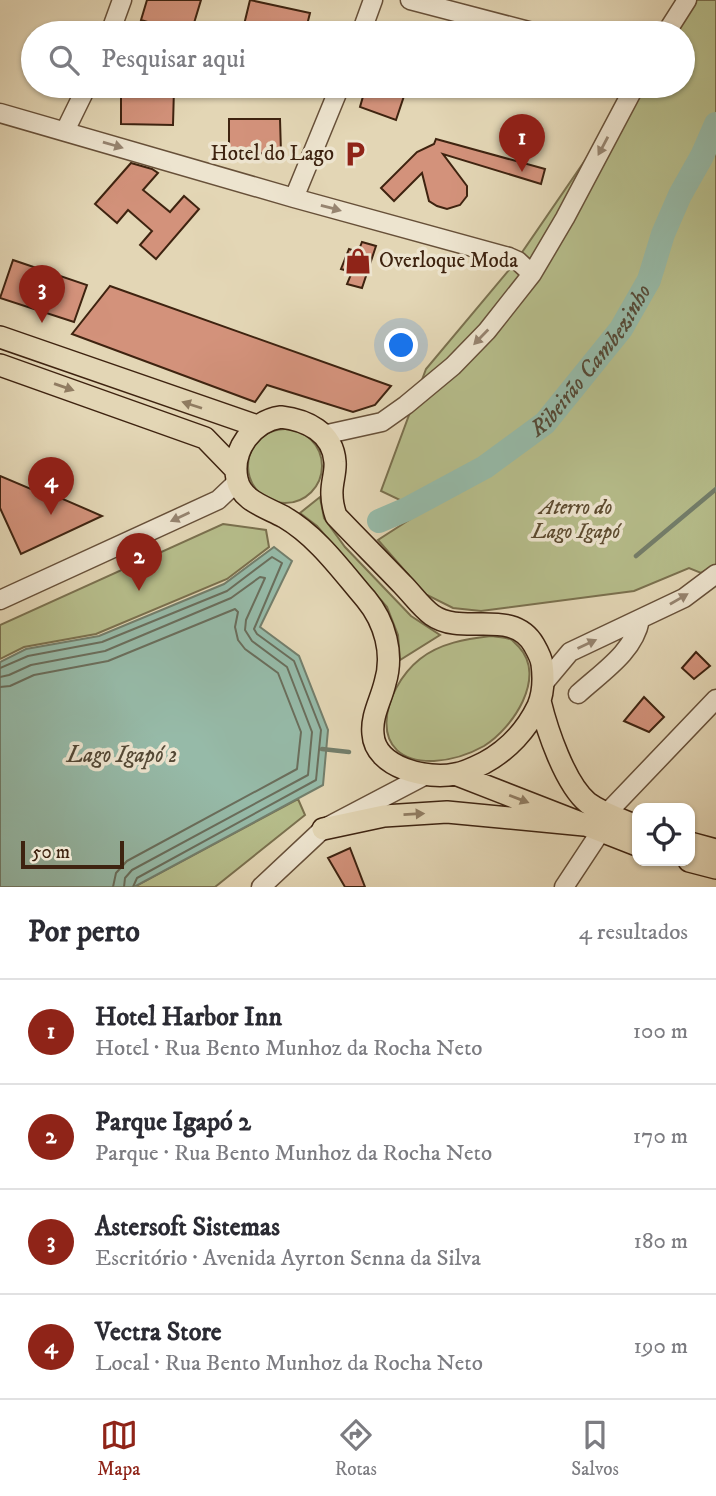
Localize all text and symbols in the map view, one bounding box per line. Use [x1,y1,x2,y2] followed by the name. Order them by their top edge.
[21,21,695,98] search box
[45,41,83,79] icon: search
[101,43,245,76] text: Pesquisar aqui
[499,114,545,172] pin: 1
[597,136,609,156] one-way arrow
[340,139,370,169] parking icon: Hotel do Lago
[102,140,124,151] one-way arrow
[211,141,334,167] place label: Hotel do Lago
[320,203,342,214] one-way arrow
[343,246,373,276] shop icon: Overloque Moda
[379,248,518,274] place label: Overloque Moda
[19,265,65,323] pin: 3
[524,279,658,444] water label: Ribeirão Cambezinho
[384,328,418,362] your location
[473,328,489,345] one-way arrow
[54,382,75,393] one-way arrow
[182,399,203,410] one-way arrow
[28,457,74,515] pin: 4
[531,495,622,545] park label: Aterro do Lago Igapó
[170,512,190,523] one-way arrow
[116,533,162,591] pin: 2
[670,593,689,606] one-way arrow
[577,638,597,650] one-way arrow
[65,741,177,770] water label: Lago Igapó 2
[509,794,530,805] one-way arrow
[632,803,695,866] map controls
[632,803,695,866] button: locate
[404,808,426,819] one-way arrow
[21,838,124,870] scale bar
[32,841,70,864] text: 50 m
[28,914,140,951] text: Por perto
[579,918,688,947] text: 4 resultados
[95,1001,282,1034] text: Hotel Harbor Inn
[47,1017,55,1046] text: 1
[633,1017,688,1046] text: 100 m
[95,1034,483,1063] text: Hotel · Rua Bento Munhoz da Rocha Neto
[95,1106,251,1139] text: Parque Igapó 2
[45,1122,57,1151] text: 2
[633,1122,688,1151] text: 170 m
[95,1139,492,1168] text: Parque · Rua Bento Munhoz da Rocha Neto
[95,1211,280,1244] text: Astersoft Sistemas
[47,1227,55,1256] text: 3
[633,1227,688,1256] text: 180 m
[95,1244,481,1273] text: Escritório · Avenida Ayrton Senna da Silva
[95,1316,222,1349] text: Vectra Store
[44,1332,58,1361] text: 4
[634,1332,688,1361] text: 190 m
[95,1349,483,1378] text: Local · Rua Bento Munhoz da Rocha Neto
[97,1416,140,1481] tab: Mapa
[335,1416,377,1481] tab: Rotas
[571,1416,619,1481] tab: Salvos

